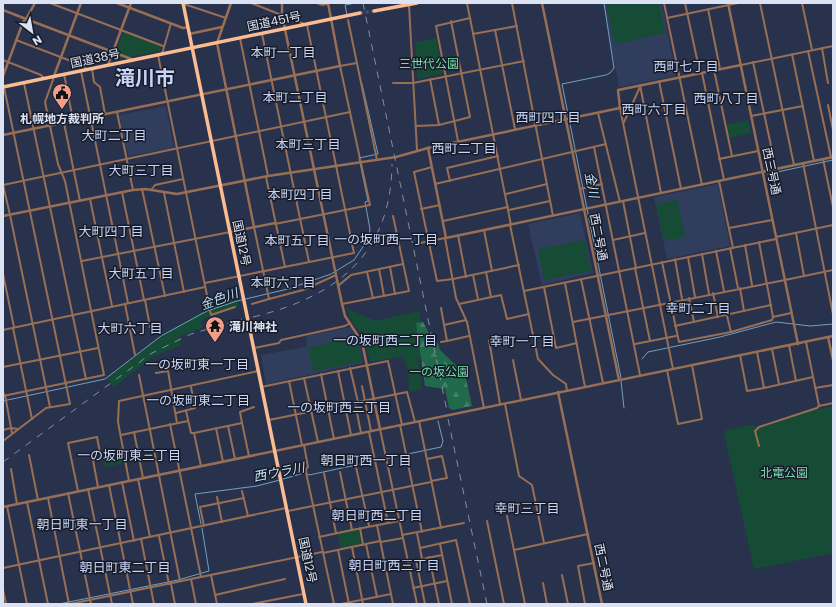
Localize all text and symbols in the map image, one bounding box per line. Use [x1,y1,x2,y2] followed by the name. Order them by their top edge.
[245,7,303,35] street label: 国道451号
[12,12,52,52] north arrow
[29,32,45,50] text: N
[250,43,316,62] district label: 本町一丁目
[68,44,122,72] street label: 国道38号
[399,55,459,72] park label: 三世代公園
[653,57,719,76] district label: 西町七丁目
[115,64,175,92] district label: 滝川市
[51,82,73,110] public building icon: 札幌地方裁判所
[262,88,328,107] district label: 本町二丁目
[693,89,759,108] district label: 西町八丁目
[621,100,687,119] district label: 西町六丁目
[515,108,581,127] district label: 西町四丁目
[20,110,104,127] place label: 札幌地方裁判所
[81,126,147,145] district label: 大町二丁目
[275,135,341,154] district label: 本町三丁目
[431,139,497,158] district label: 西町二丁目
[759,146,785,196] street label: 西三号通
[108,161,174,180] district label: 大町三丁目
[580,170,604,202] water label: 金川
[267,185,333,204] district label: 本町四丁目
[586,212,612,262] street label: 西二号通
[229,218,255,268] street label: 国道12号
[78,222,144,241] district label: 大町四丁目
[334,230,438,249] district label: 一の坂町西一丁目
[264,231,330,250] district label: 本町五丁目
[108,264,174,283] district label: 大町五丁目
[250,273,316,292] district label: 本町六丁目
[197,283,242,315] water label: 金色川
[665,299,731,318] district label: 幸町二丁目
[204,315,226,343] temple icon: 滝川神社
[229,318,277,335] place label: 滝川神社
[97,319,163,338] district label: 大町六丁目
[333,331,437,350] district label: 一の坂町西二丁目
[489,332,555,351] district label: 幸町一丁目
[145,355,249,374] district label: 一の坂町東一丁目
[409,363,469,380] park label: 一の坂公園
[146,391,250,410] district label: 一の坂町東二丁目
[287,398,391,417] district label: 一の坂町西三丁目
[77,446,181,465] district label: 一の坂町東三丁目
[320,451,412,470] district label: 朝日町西一丁目
[252,457,308,486] water label: 西ウラ川
[760,464,808,481] park label: 北電公園
[494,499,560,518] district label: 幸町三丁目
[331,506,423,525] district label: 朝日町西二丁目
[36,515,128,534] district label: 朝日町東一丁目
[295,535,321,585] street label: 国道12号
[591,542,617,592] street label: 西二号通
[348,556,440,575] district label: 朝日町西三丁目
[79,558,171,577] district label: 朝日町東二丁目

